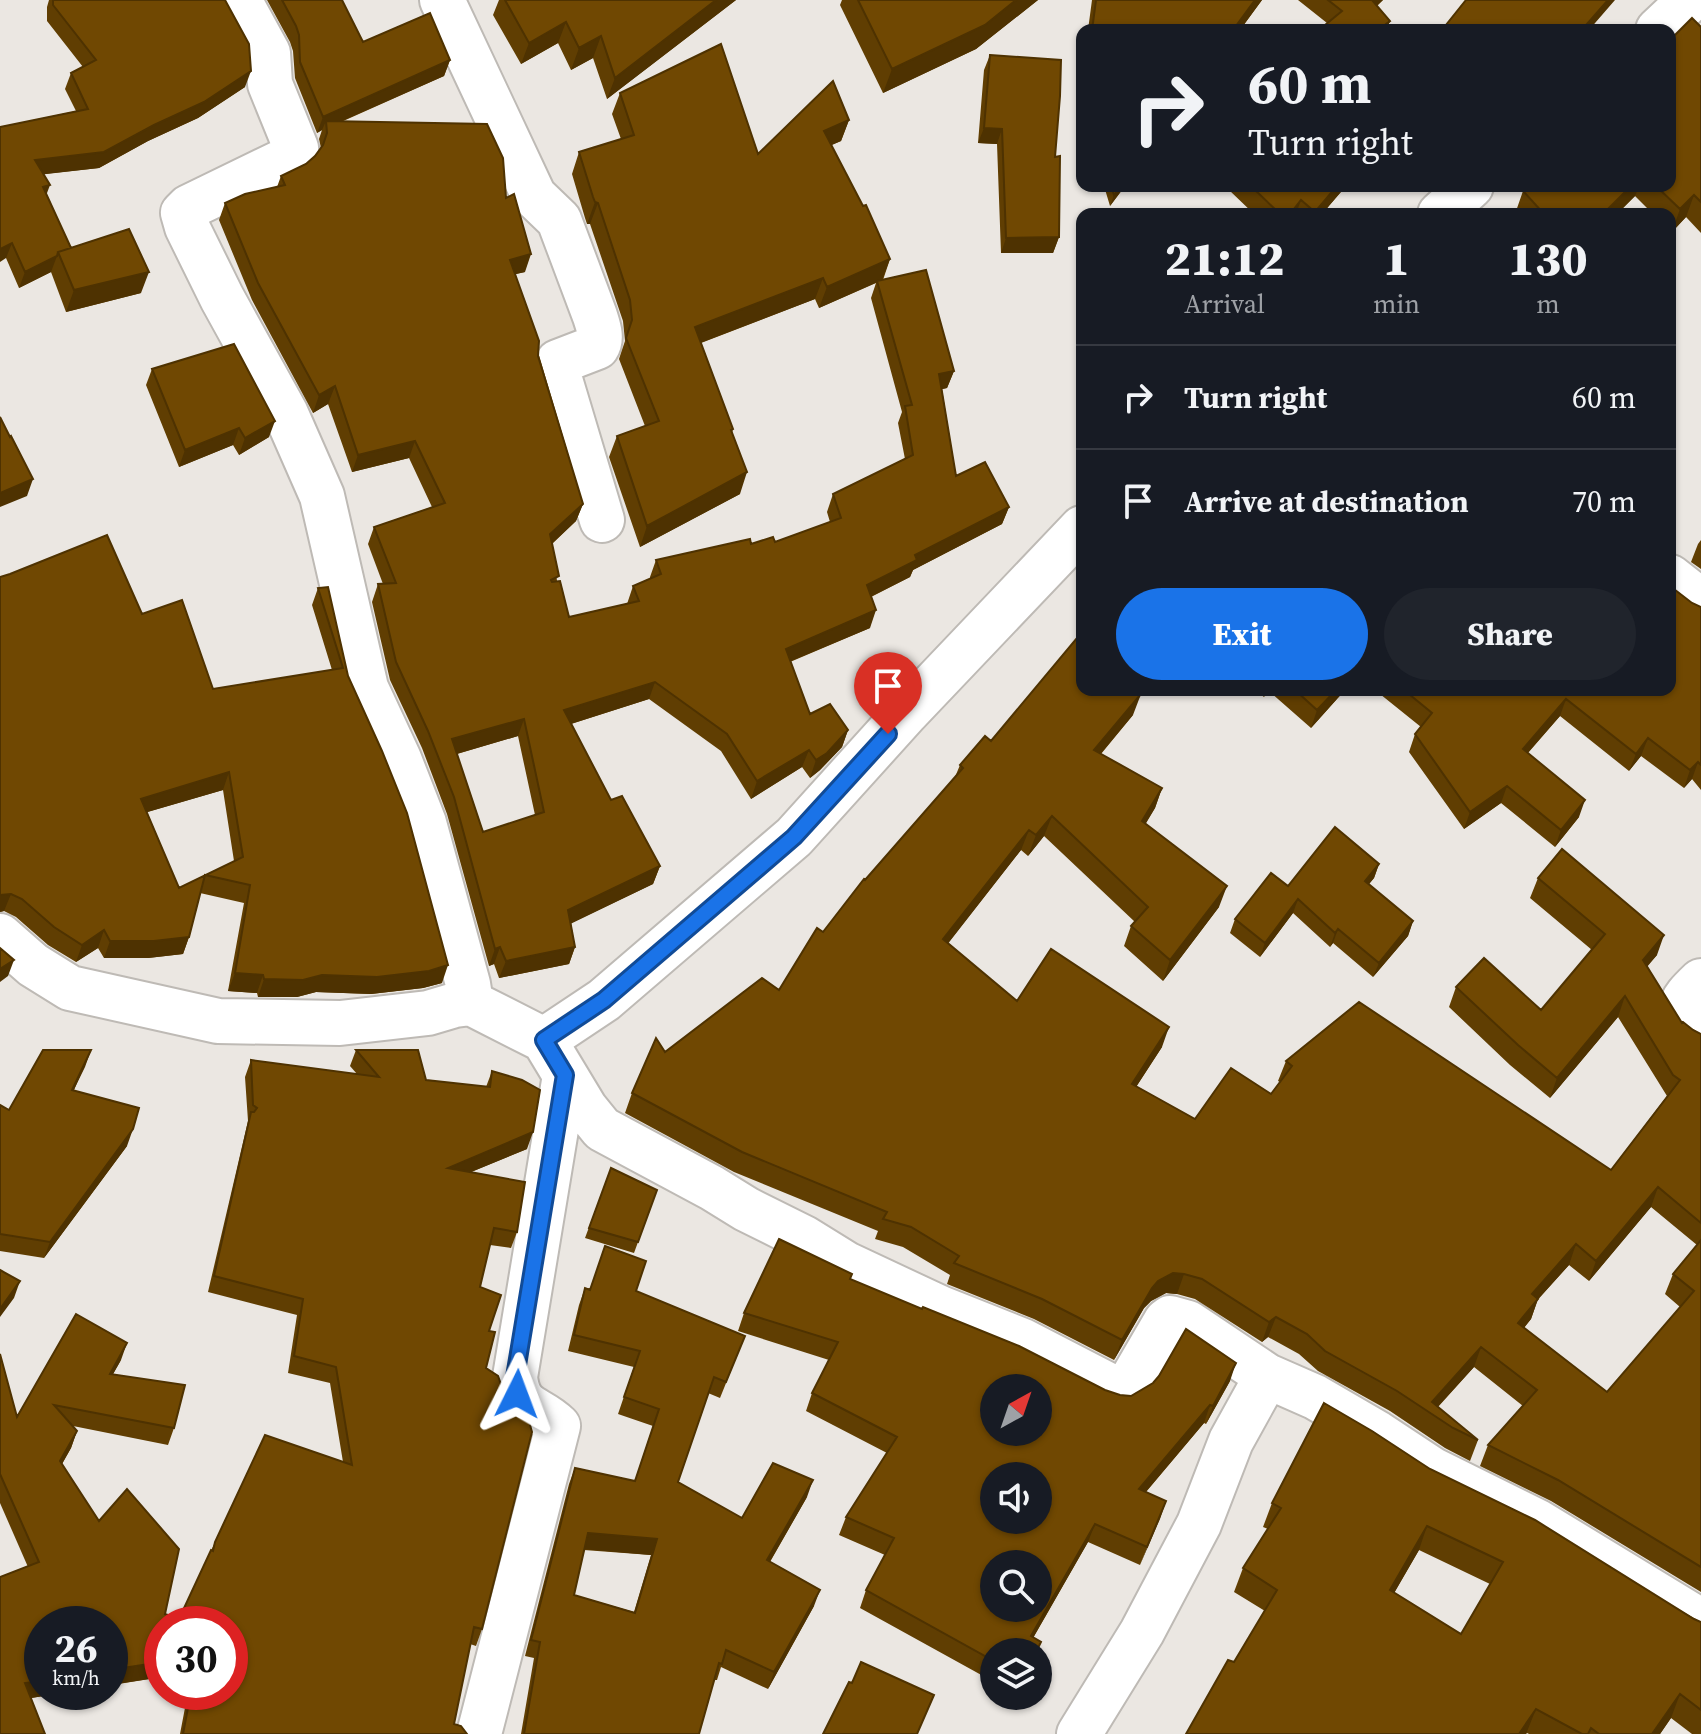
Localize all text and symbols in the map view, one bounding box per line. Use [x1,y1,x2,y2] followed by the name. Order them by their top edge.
[1248,45,1371,122] text: 60 m
[1116,56,1220,160] icon: right
[1248,118,1413,167] text: Turn right
[1164,225,1285,291] text: 21:12
[1383,225,1410,291] text: 1
[1508,225,1588,291] text: 130
[1184,286,1265,322] text: Arrival
[1373,286,1420,322] text: min
[1536,286,1560,322] text: m
[1116,375,1160,419] icon: right
[1184,377,1327,418] text: Turn right
[1572,377,1636,418] text: 60 m
[1116,479,1160,523] icon: arrive
[1184,481,1469,522] text: Arrive at destination
[1572,481,1636,522] text: 70 m
[1116,588,1368,680] button: Exit
[1384,588,1636,680] button: Share
[854,652,922,734] pin
[866,664,910,708] icon: arrive
[475,1352,559,1436] position arrow
[980,1374,1052,1446] north arrow
[980,1374,1052,1710] map controls
[980,1462,1052,1534] button: sound
[980,1550,1052,1622] button: search
[144,1606,248,1710] speed limit sign: 30
[54,1621,98,1675] text: 26
[980,1638,1052,1710] button: layers
[52,1664,100,1692] text: km/h

